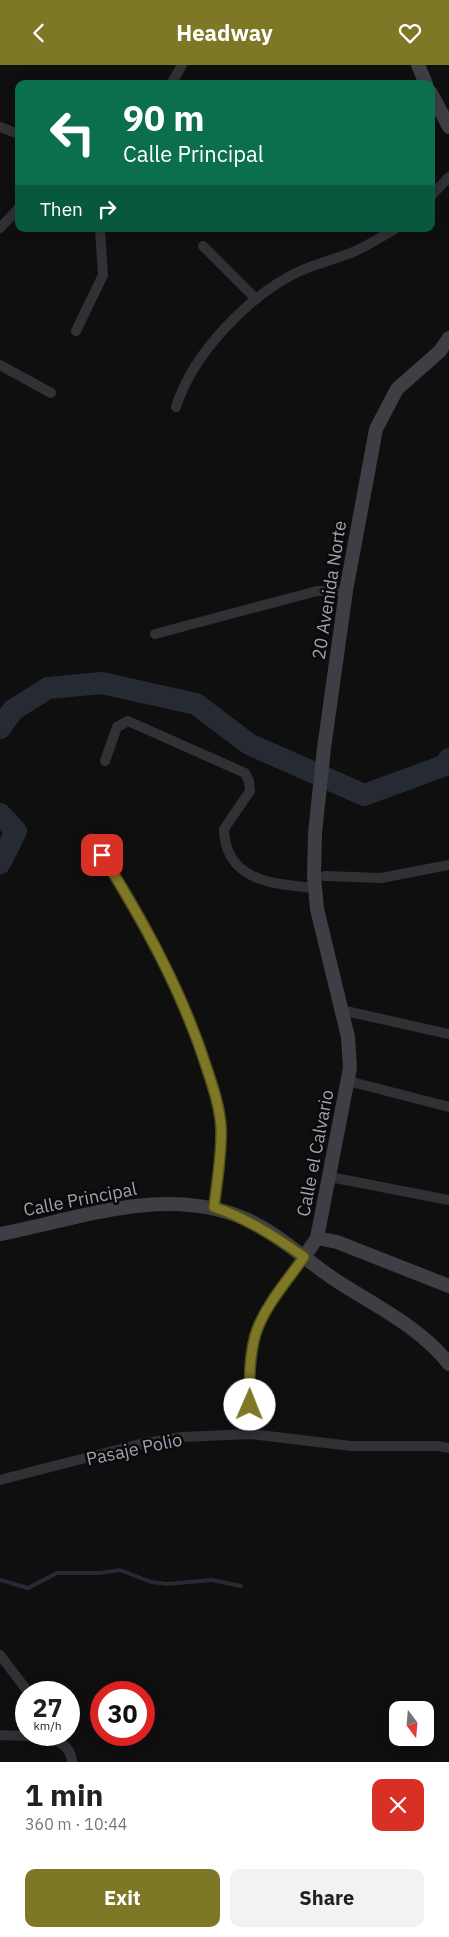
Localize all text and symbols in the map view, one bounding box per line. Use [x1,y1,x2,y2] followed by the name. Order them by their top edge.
[176,18,273,47] text: Headway
[25,19,53,47] icon: back
[396,19,424,47] icon: heart
[123,95,205,141] text: 90 m
[40,100,105,165] icon: left
[123,139,264,168] text: Calle Principal
[93,195,121,223] icon: right
[40,197,83,221] text: Then
[307,519,351,661] street label: 20 Avenida Norte
[81,834,123,876] pin
[88,841,116,869] icon: arrive
[291,1088,339,1218] street label: Calle el Calvario
[21,1177,139,1221] street label: Calle Principal
[223,1378,275,1430] position arrow
[84,1428,184,1470] street label: Pasaje Polio
[90,1681,155,1746] speed limit sign: 30
[32,1691,63,1724] text: 27
[389,1701,434,1746] north arrow
[389,1701,434,1746] map controls
[33,1718,62,1733] text: km/h
[25,1775,103,1814] text: 1 min
[372,1779,424,1831] button: close
[25,1814,127,1834] text: 360 m · 10:44
[25,1869,220,1927] button: Exit
[230,1869,424,1927] button: Share

